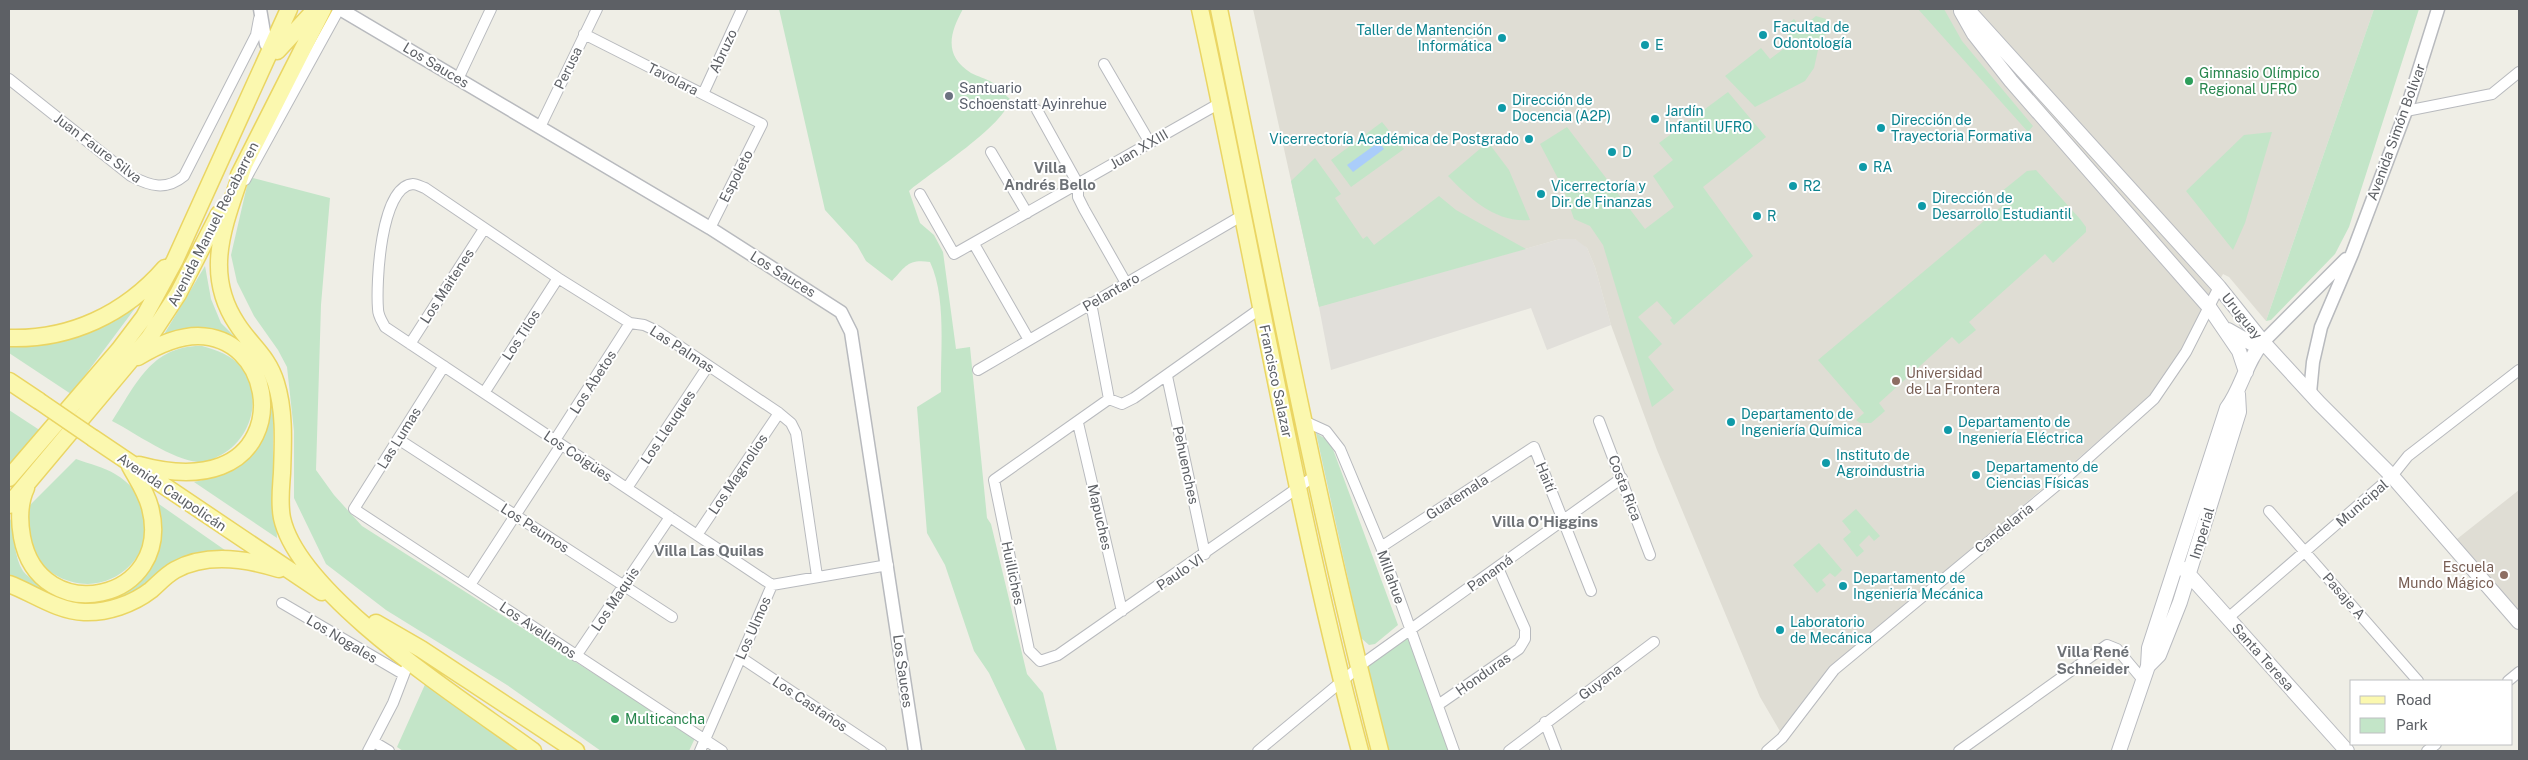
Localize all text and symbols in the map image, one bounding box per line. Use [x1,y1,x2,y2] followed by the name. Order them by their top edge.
[1773,19,1852,51] place label: Facultad de Odontología
[1357,22,1492,54] place label: Taller de Mantención Informática
[706,26,740,75] street label: Abruzo
[1757,29,1769,41] marker: Facultad de Odontología
[1496,32,1508,44] marker: Taller de Mantención Informática
[1655,37,1664,53] place label: E
[400,39,472,91] street label: Los Sauces
[1639,39,1651,51] marker: E
[551,44,585,92] street label: Perusa
[645,59,701,99] street label: Tavolara
[2364,61,2428,203] street label: Avenida Simón Bolívar
[2199,65,2320,97] place label: Gimnasio Olímpico Regional UFRO
[2183,75,2195,87] marker: Gimnasio Olímpico Regional UFRO
[959,80,1107,112] place label: Santuario Schoenstatt Ayinrehue
[943,90,955,102] marker: Santuario Schoenstatt Ayinrehue
[1512,92,1611,124] place label: Dirección de Docencia (A2P)
[1496,102,1508,114] marker: Dirección de Docencia (A2P)
[1665,103,1752,135] place label: Jardín Infantil UFRO
[51,110,145,186] street label: Juan Faure Silva
[1891,112,2032,144] place label: Dirección de Trayectoria Formativa
[1649,113,1661,125] marker: Jardín Infantil UFRO
[1875,122,1887,134] marker: Dirección de Trayectoria Formativa
[1107,126,1171,172] street label: Juan XXIII
[1269,131,1519,147] place label: Vicerrectoría Académica de Postgrado
[1523,133,1535,145] marker: Vicerrectoría Académica de Postgrado
[165,139,261,309] street label: Avenida Manuel Recabarren
[1622,144,1632,160] place label: D
[1606,146,1618,158] marker: D
[716,147,756,205] street label: Espoleto
[1004,159,1096,193] district label: Villa Andrés Bello
[1873,159,1893,175] place label: RA
[1857,161,1869,173] marker: RA
[1551,178,1652,210] place label: Vicerrectoría y Dir. de Finanzas
[1803,178,1821,194] place label: R2
[1787,180,1799,192] marker: R2
[1535,188,1547,200] marker: Vicerrectoría y Dir. de Finanzas
[1932,190,2072,222] place label: Dirección de Desarrollo Estudiantil
[1916,200,1928,212] marker: Dirección de Desarrollo Estudiantil
[1767,208,1776,224] place label: R
[1751,210,1763,222] marker: R
[417,246,477,326] street label: Los Maitenes
[747,248,819,300] street label: Los Sauces
[1080,269,1142,315] street label: Pelantaro
[2218,290,2266,343] street label: Uruguay
[499,307,543,363] street label: Los Tilos
[647,322,717,376] street label: Las Palmas
[1256,323,1296,439] street label: Francisco Salazar
[567,347,619,417] street label: Los Abetos
[1906,365,2000,397] place label: Universidad de La Frontera
[1890,375,1902,387] marker: Universidad de La Frontera
[637,387,699,467] street label: Los Lleuques
[374,404,424,472] street label: Las Lumas
[1741,406,1862,438] place label: Departamento de Ingeniería Química
[1958,414,2083,446] place label: Departamento de Ingeniería Eléctrica
[1725,416,1737,428] marker: Departamento de Ingeniería Química
[1170,424,1202,506] street label: Pehuenches
[1942,424,1954,436] marker: Departamento de Ingeniería Eléctrica
[541,427,615,485] street label: Los Coigües
[705,431,771,517] street label: Los Magnolios
[1836,447,1925,479] place label: Instituto de Agroindustria
[115,450,229,534] street label: Avenida Caupolicán
[1605,453,1645,523] street label: Costa Rica
[1820,457,1832,469] marker: Instituto de Agroindustria
[1986,459,2099,491] place label: Departamento de Ciencias Físicas
[1533,460,1560,495] street label: Haití
[1970,469,1982,481] marker: Departamento de Ciencias Físicas
[1423,471,1491,523] street label: Guatemala
[2333,476,2391,530] street label: Municipal
[1085,483,1115,551] street label: Mapuches
[498,500,572,556] street label: Los Peumos
[1972,500,2036,556] street label: Candelaria
[2187,505,2217,561] street label: Imperial
[1492,513,1598,530] district label: Villa O'Higgins
[998,540,1028,606] street label: Huilliches
[654,542,764,559] district label: Villa Las Quilas
[1374,548,1408,606] street label: Millahue
[1154,551,1206,593] street label: Paulo VI
[1464,551,1516,595] street label: Panamá
[2398,559,2494,591] place label: Escuela Mundo Mágico
[588,564,642,634] street label: Los Maquis
[2498,569,2510,581] marker: Escuela Mundo Mágico
[1853,570,1983,602] place label: Departamento de Ingeniería Mecánica
[2320,570,2368,622] street label: Pasaje A
[1837,580,1849,592] marker: Departamento de Ingeniería Mecánica
[732,594,774,662] street label: Los Ulmos
[497,598,579,662] street label: Los Avellanos
[304,612,380,666] street label: Los Nogales
[1790,614,1872,646] place label: Laboratorio de Mecánica
[2229,620,2297,694] street label: Santa Teresa
[1774,624,1786,636] marker: Laboratorio de Mecánica
[890,633,916,709] street label: Los Sauces
[2057,643,2129,677] district label: Villa René Schneider
[1453,649,1513,699] street label: Honduras
[1576,661,1624,703] street label: Guyana
[770,673,850,735] street label: Los Castaños
[2350,680,2513,745] legend
[2396,691,2432,708] text: Road
[625,711,705,727] place label: Multicancha
[609,713,621,725] marker: Multicancha
[2396,716,2428,733] text: Park

